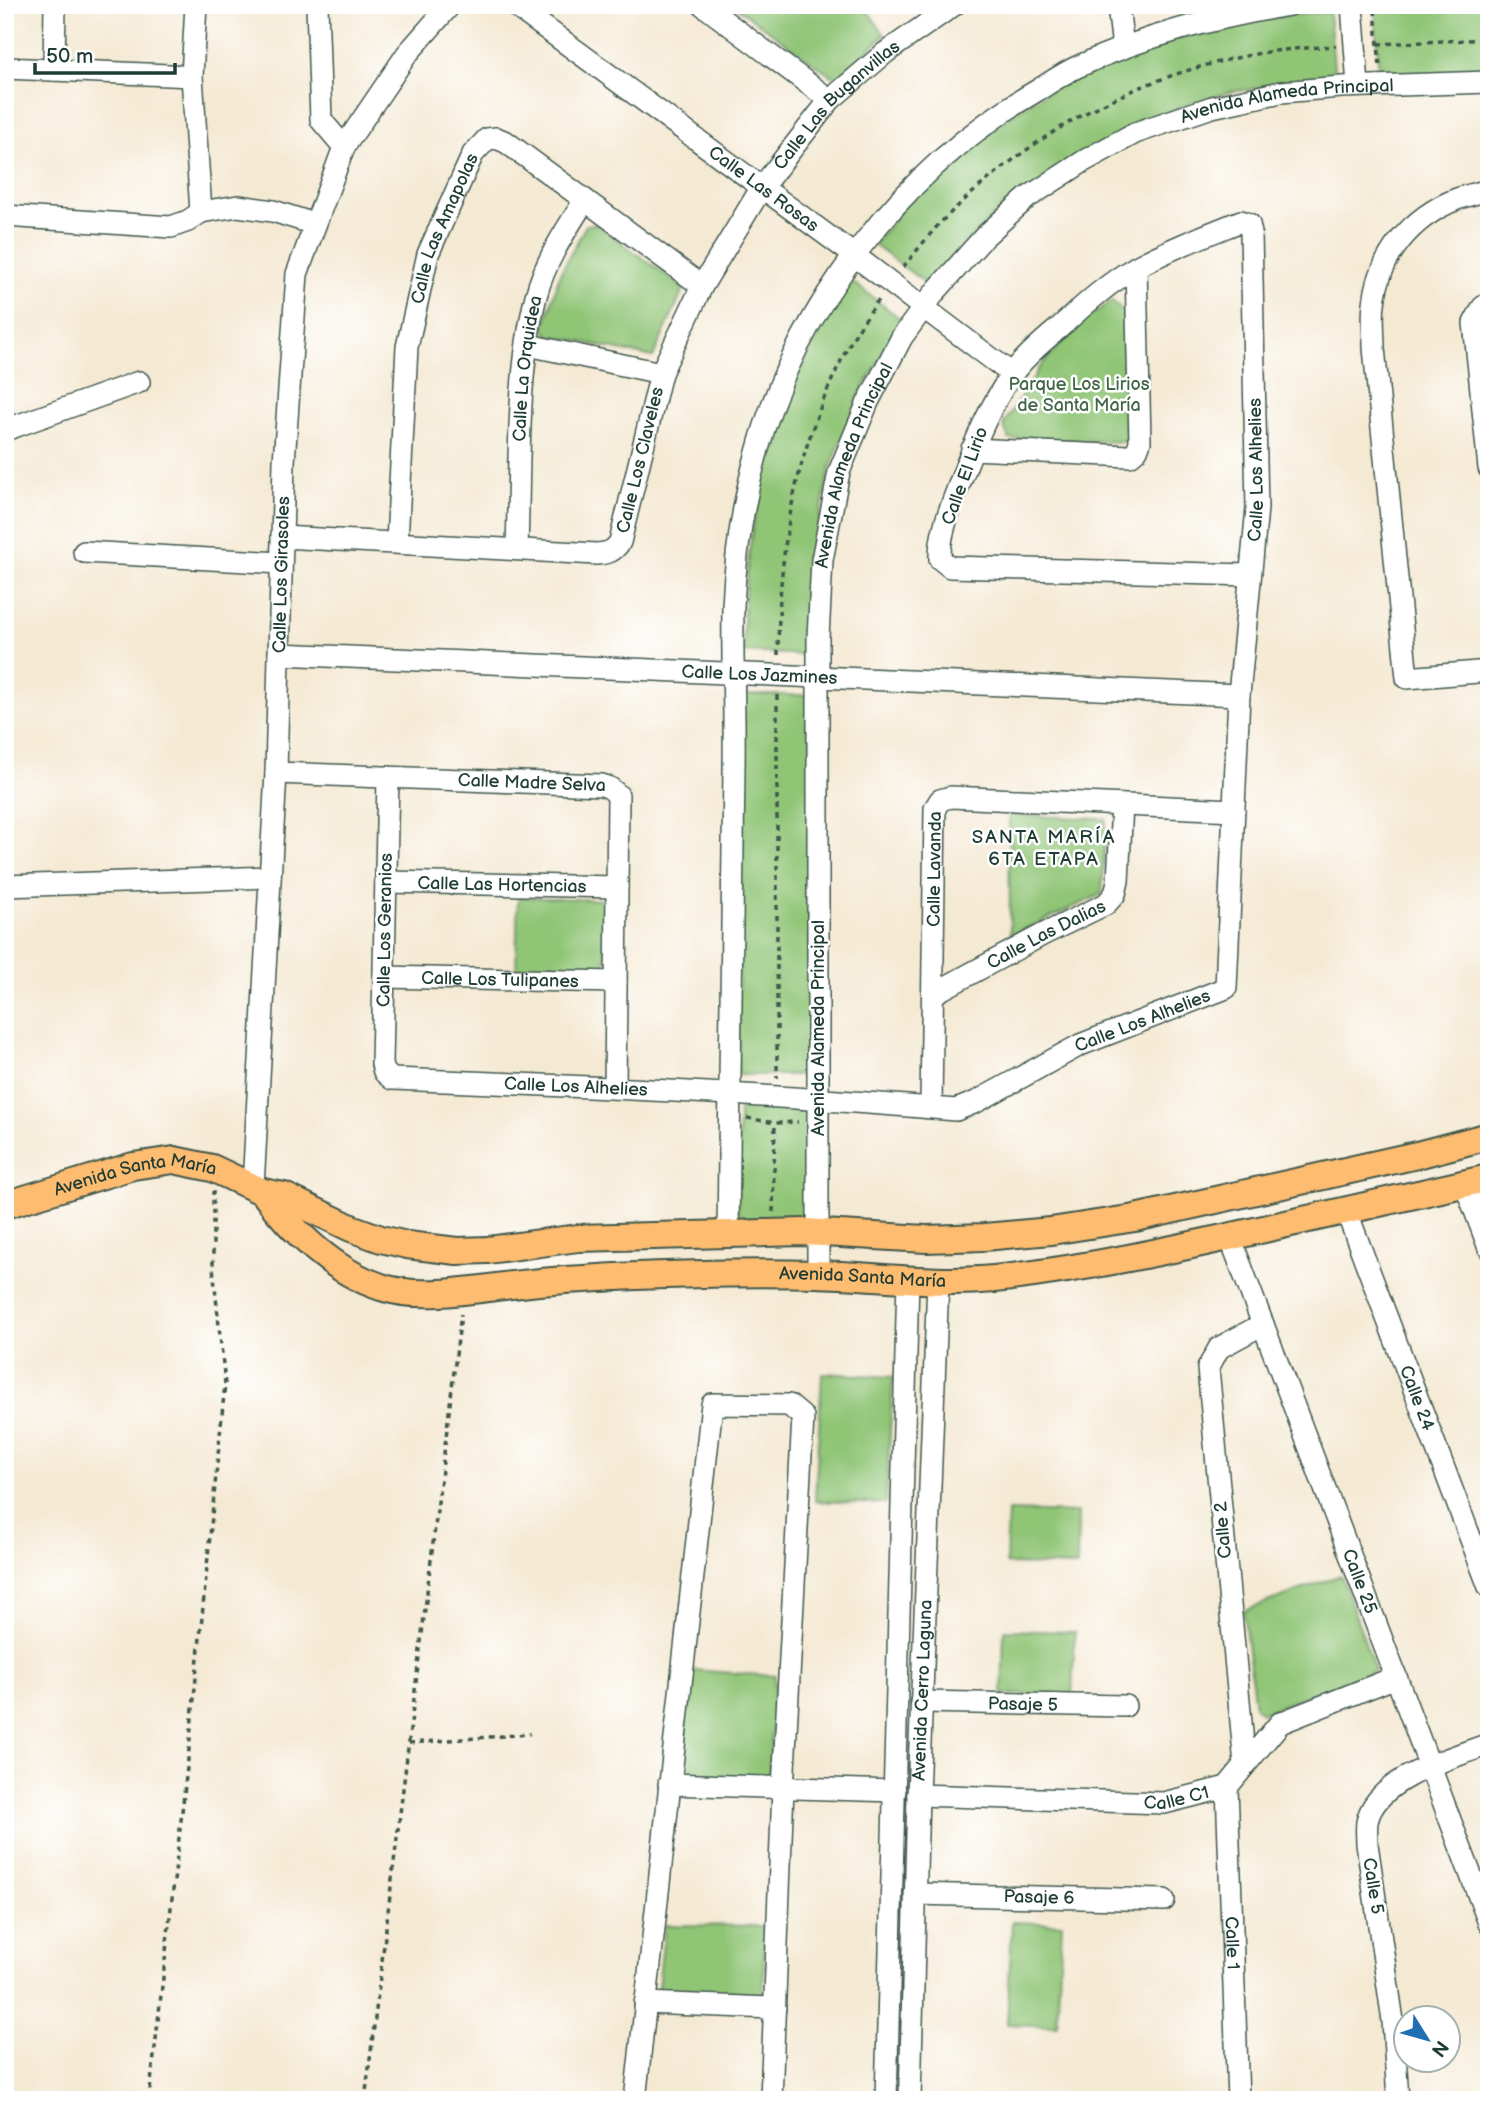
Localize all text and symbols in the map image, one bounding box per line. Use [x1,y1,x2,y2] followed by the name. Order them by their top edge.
[35,32,175,76] scale bar
[769,36,904,174] street label: Calle Las Buganvillas
[46,44,93,69] text: 50 m
[1177,75,1394,127] street label: Avenida Alameda Principal
[705,141,823,236] street label: Calle Las Rosas
[407,150,483,306] street label: Calle Las Amapolas
[509,293,546,442] street label: Calle La Orquidea
[811,359,897,569] street label: Avenida Alameda Principal
[1008,374,1150,416] park label: Parque Los Lirios de Santa María
[612,385,668,535] street label: Calle Los Claveles
[1243,398,1268,543] street label: Calle Los Alhelies
[938,424,992,528] street label: Calle El Lirio
[269,496,294,653] street label: Calle Los Girasoles
[681,661,838,688] street label: Calle Los Jazmines
[457,769,606,796] street label: Calle Madre Selva
[923,811,945,927] street label: Calle Lavanda
[972,825,1116,871] district label: SANTA MARÍA 6TA ETAPA
[373,853,397,1007] street label: Calle Los Geranios
[417,872,587,897] street label: Calle Las Hortencias
[983,895,1109,973] street label: Calle Las Dalias
[808,920,829,1136] street label: Avenida Alameda Principal
[421,967,579,992] street label: Calle Los Tulipanes
[1072,985,1213,1057] street label: Calle Los Alhelies
[504,1073,648,1100] street label: Calle Los Alhelies
[51,1149,219,1200] street label: Avenida Santa María
[779,1263,946,1291] street label: Avenida Santa María
[1395,1363,1439,1433] street label: Calle 24
[1210,1500,1236,1559] street label: Calle 2
[1338,1546,1382,1617] street label: Calle 25
[908,1599,936,1781] street label: Avenida Cerro Laguna
[988,1693,1058,1715] street label: Pasaje 5
[1143,1781,1211,1814] street label: Calle C1
[1358,1856,1388,1916] street label: Calle 5
[1003,1886,1075,1908] street label: Pasaje 6
[1221,1916,1244,1970] street label: Calle 1
[1392,2004,1462,2074] north arrow
[1426,2036,1453,2061] text: N

